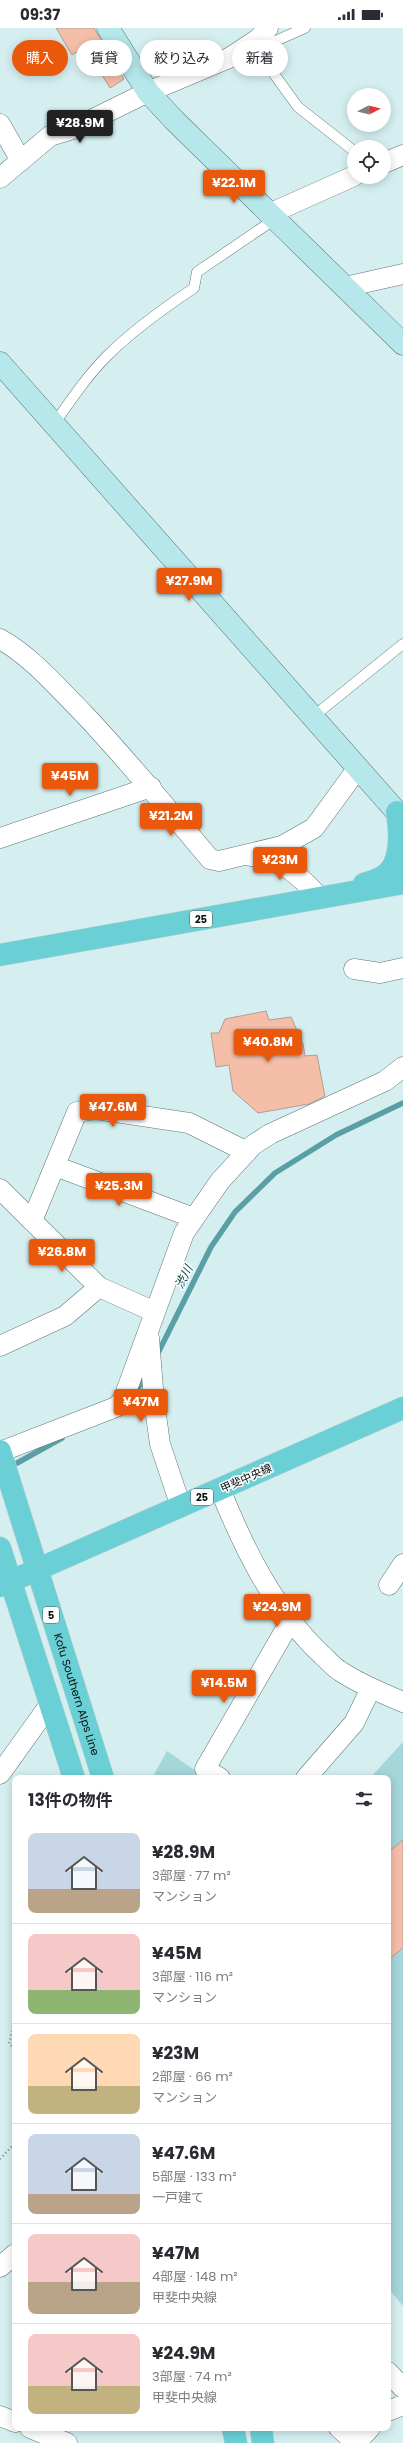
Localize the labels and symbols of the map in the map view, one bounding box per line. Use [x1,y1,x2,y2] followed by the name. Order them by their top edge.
[347,88,391,132] north arrow
[47,110,113,144] pin: ¥28.9M
[201,170,267,204] pin: ¥22.1M
[156,568,222,602] pin: ¥27.9M
[46,763,94,797] pin: ¥45M
[138,803,204,837] pin: ¥21.2M
[256,847,304,881] pin: ¥23M
[190,911,212,927] road number: 25
[235,1029,301,1063] pin: ¥40.8M
[80,1094,146,1128] pin: ¥47.6M
[86,1173,152,1207] pin: ¥25.3M
[29,1239,95,1273] pin: ¥26.8M
[171,1260,197,1291] water label: 渋川
[117,1389,165,1423] pin: ¥47M
[218,1460,274,1496] street label: 甲斐中央線
[191,1489,213,1505] road number: 25
[244,1594,310,1628] pin: ¥24.9M
[43,1607,59,1623] road number: 5
[50,1631,103,1758] street label: Kofu Southern Alps Line
[191,1670,257,1704] pin: ¥14.5M

